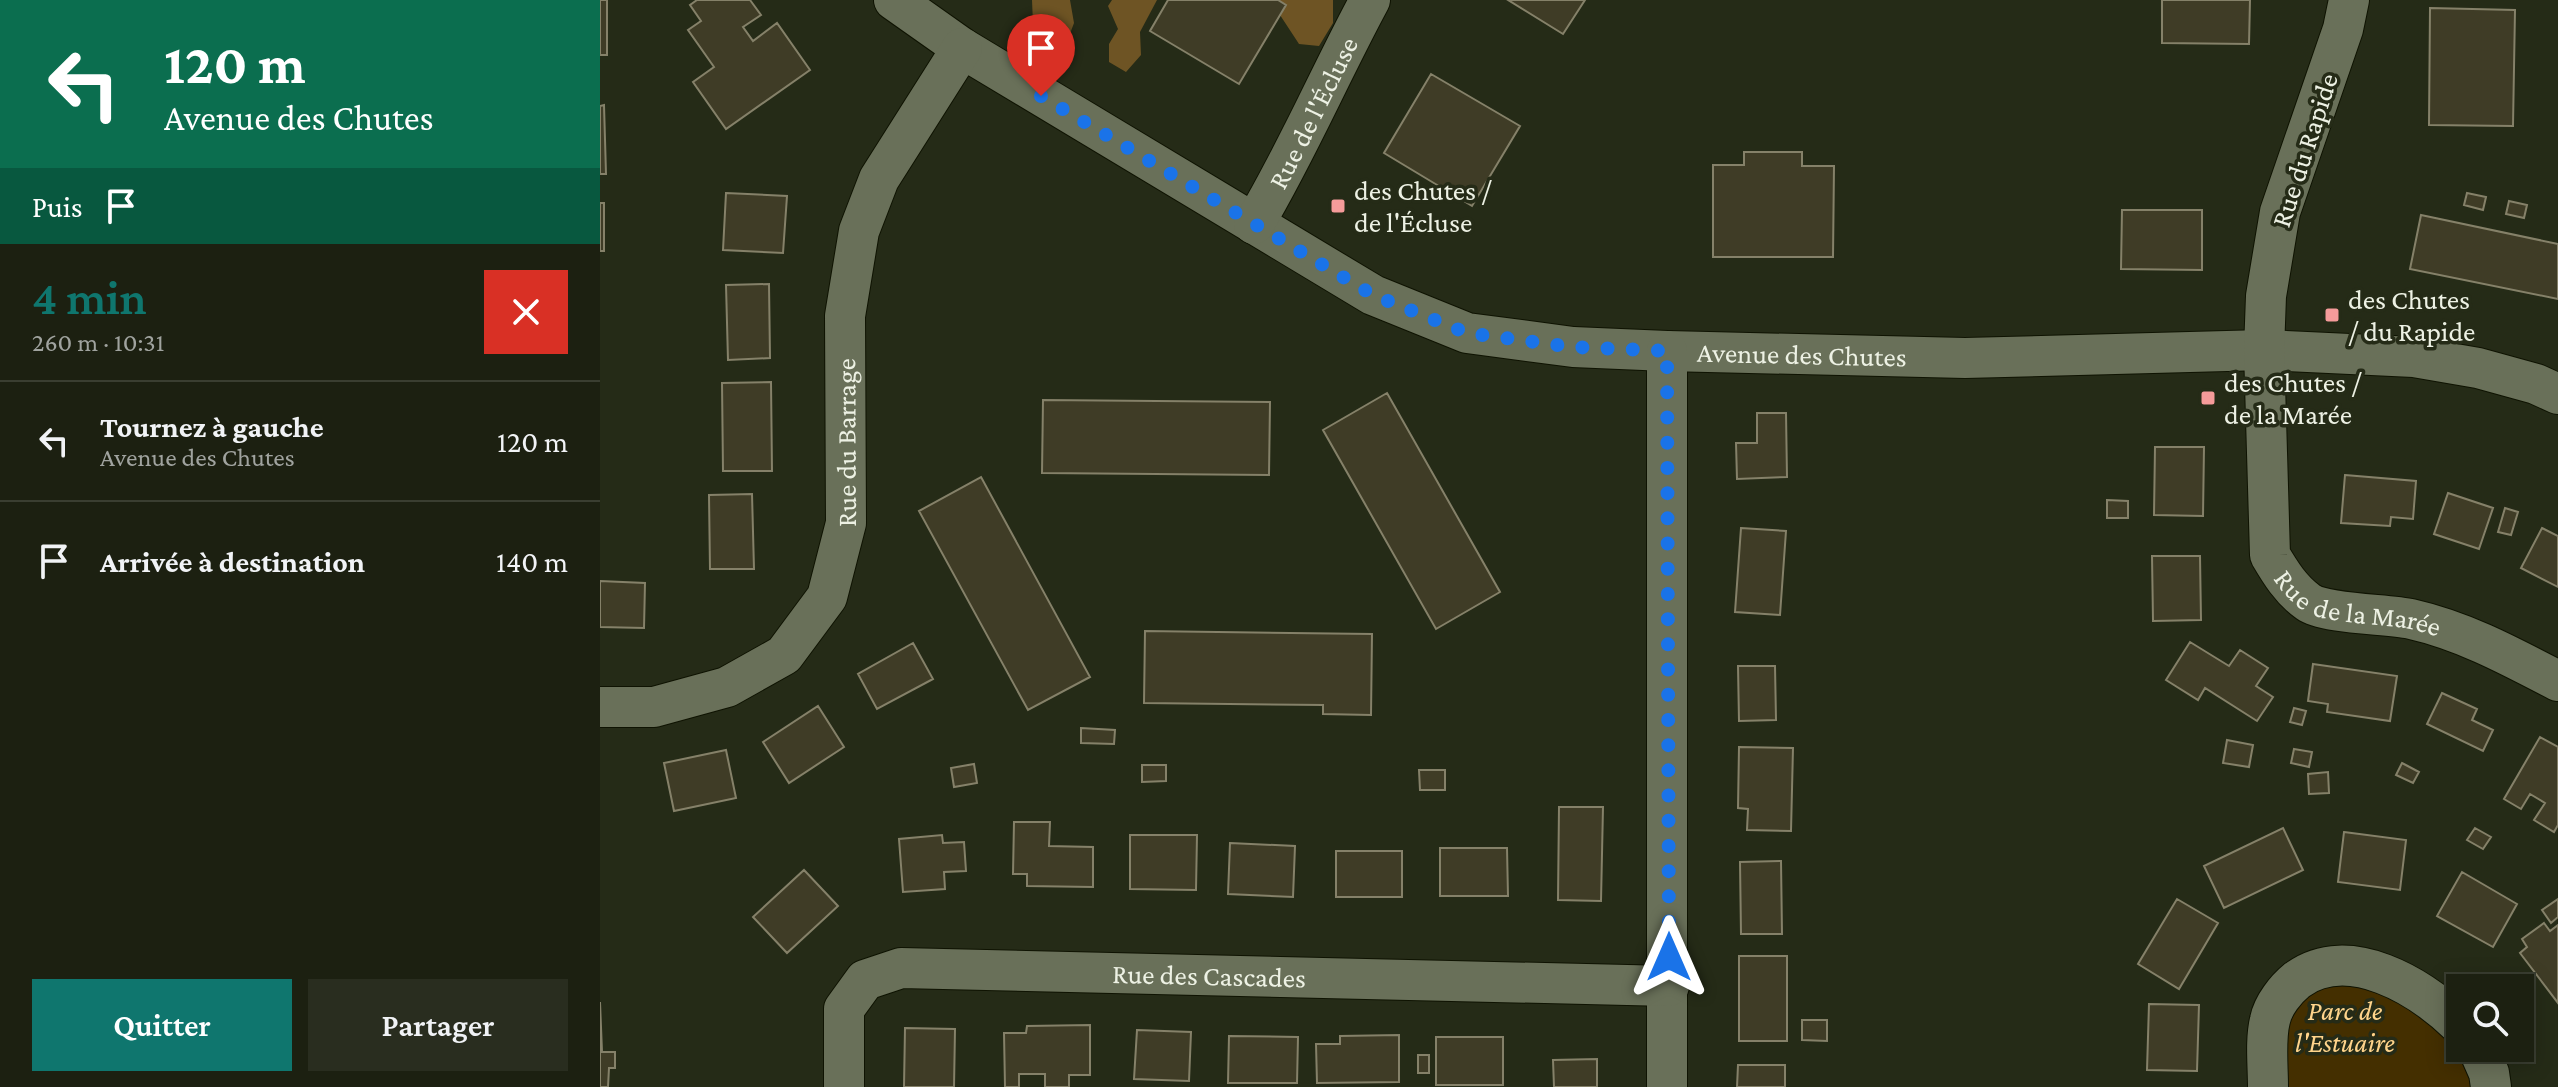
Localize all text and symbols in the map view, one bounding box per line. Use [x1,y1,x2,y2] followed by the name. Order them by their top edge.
[1007,14.0,1075,96] pin
[1019,26,1063,70] icon: arrive
[32,32,136,136] icon: left
[1262,32,1364,194] street label: Rue de l'Écluse
[164,33,306,95] text: 120 m
[2265,69,2344,231] street label: Rue du Rapide
[164,98,434,138] text: Avenue des Chutes
[1354,175,1492,238] place label: des Chutes / de l'Écluse
[99,184,143,228] icon: arrive
[32,190,83,223] text: Puis
[1329,197,1347,215] marker: des Chutes / de l'Écluse
[484,270,568,354] button: close
[32,271,147,324] text: 4 min
[2348,284,2475,347] place label: des Chutes / du Rapide
[2323,306,2341,324] marker: des Chutes / du Rapide
[32,328,164,357] text: 260 m · 10:31
[1697,337,1907,373] street label: Avenue des Chutes
[830,358,862,527] street label: Rue du Barrage
[2224,367,2362,430] place label: des Chutes / de la Marée
[2199,389,2217,407] marker: des Chutes / de la Marée
[100,410,324,443] text: Tournez à gauche
[32,419,76,463] icon: left
[497,425,568,458] text: 120 m
[100,443,295,472] text: Avenue des Chutes
[32,539,76,583] icon: arrive
[100,545,365,578] text: Arrivée à destination
[496,545,568,578] text: 140 m
[2268,564,2445,642] street label: Rue de la Marée
[1627,915,1711,999] position arrow
[1112,958,1306,993] street label: Rue des Cascades
[2446,974,2534,1062] map controls
[2446,974,2534,1062] button: search
[32,979,292,1071] button: Quitter
[308,979,568,1071] button: Partager
[2295,995,2395,1058] park label: Parc de l'Estuaire

